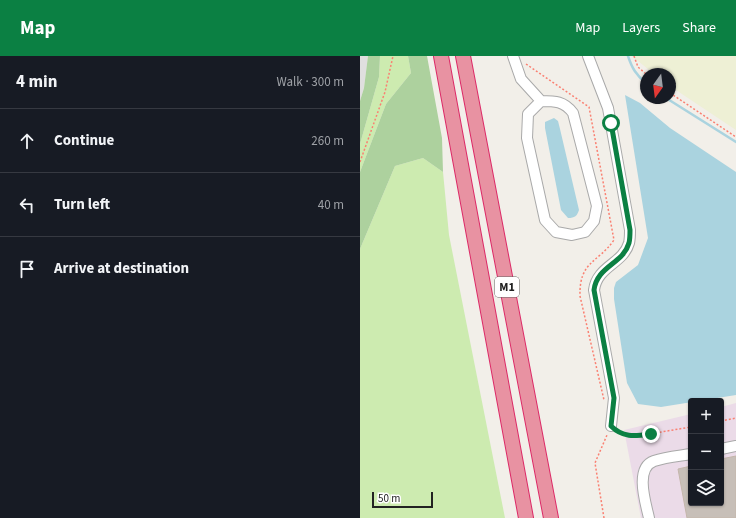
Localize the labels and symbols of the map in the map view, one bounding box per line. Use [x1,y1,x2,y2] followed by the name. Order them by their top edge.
[640,68,676,104] north arrow
[602,114,620,132] route start
[495,277,519,297] road number: M1
[642,425,660,443] route end
[372,490,433,509] scale bar

